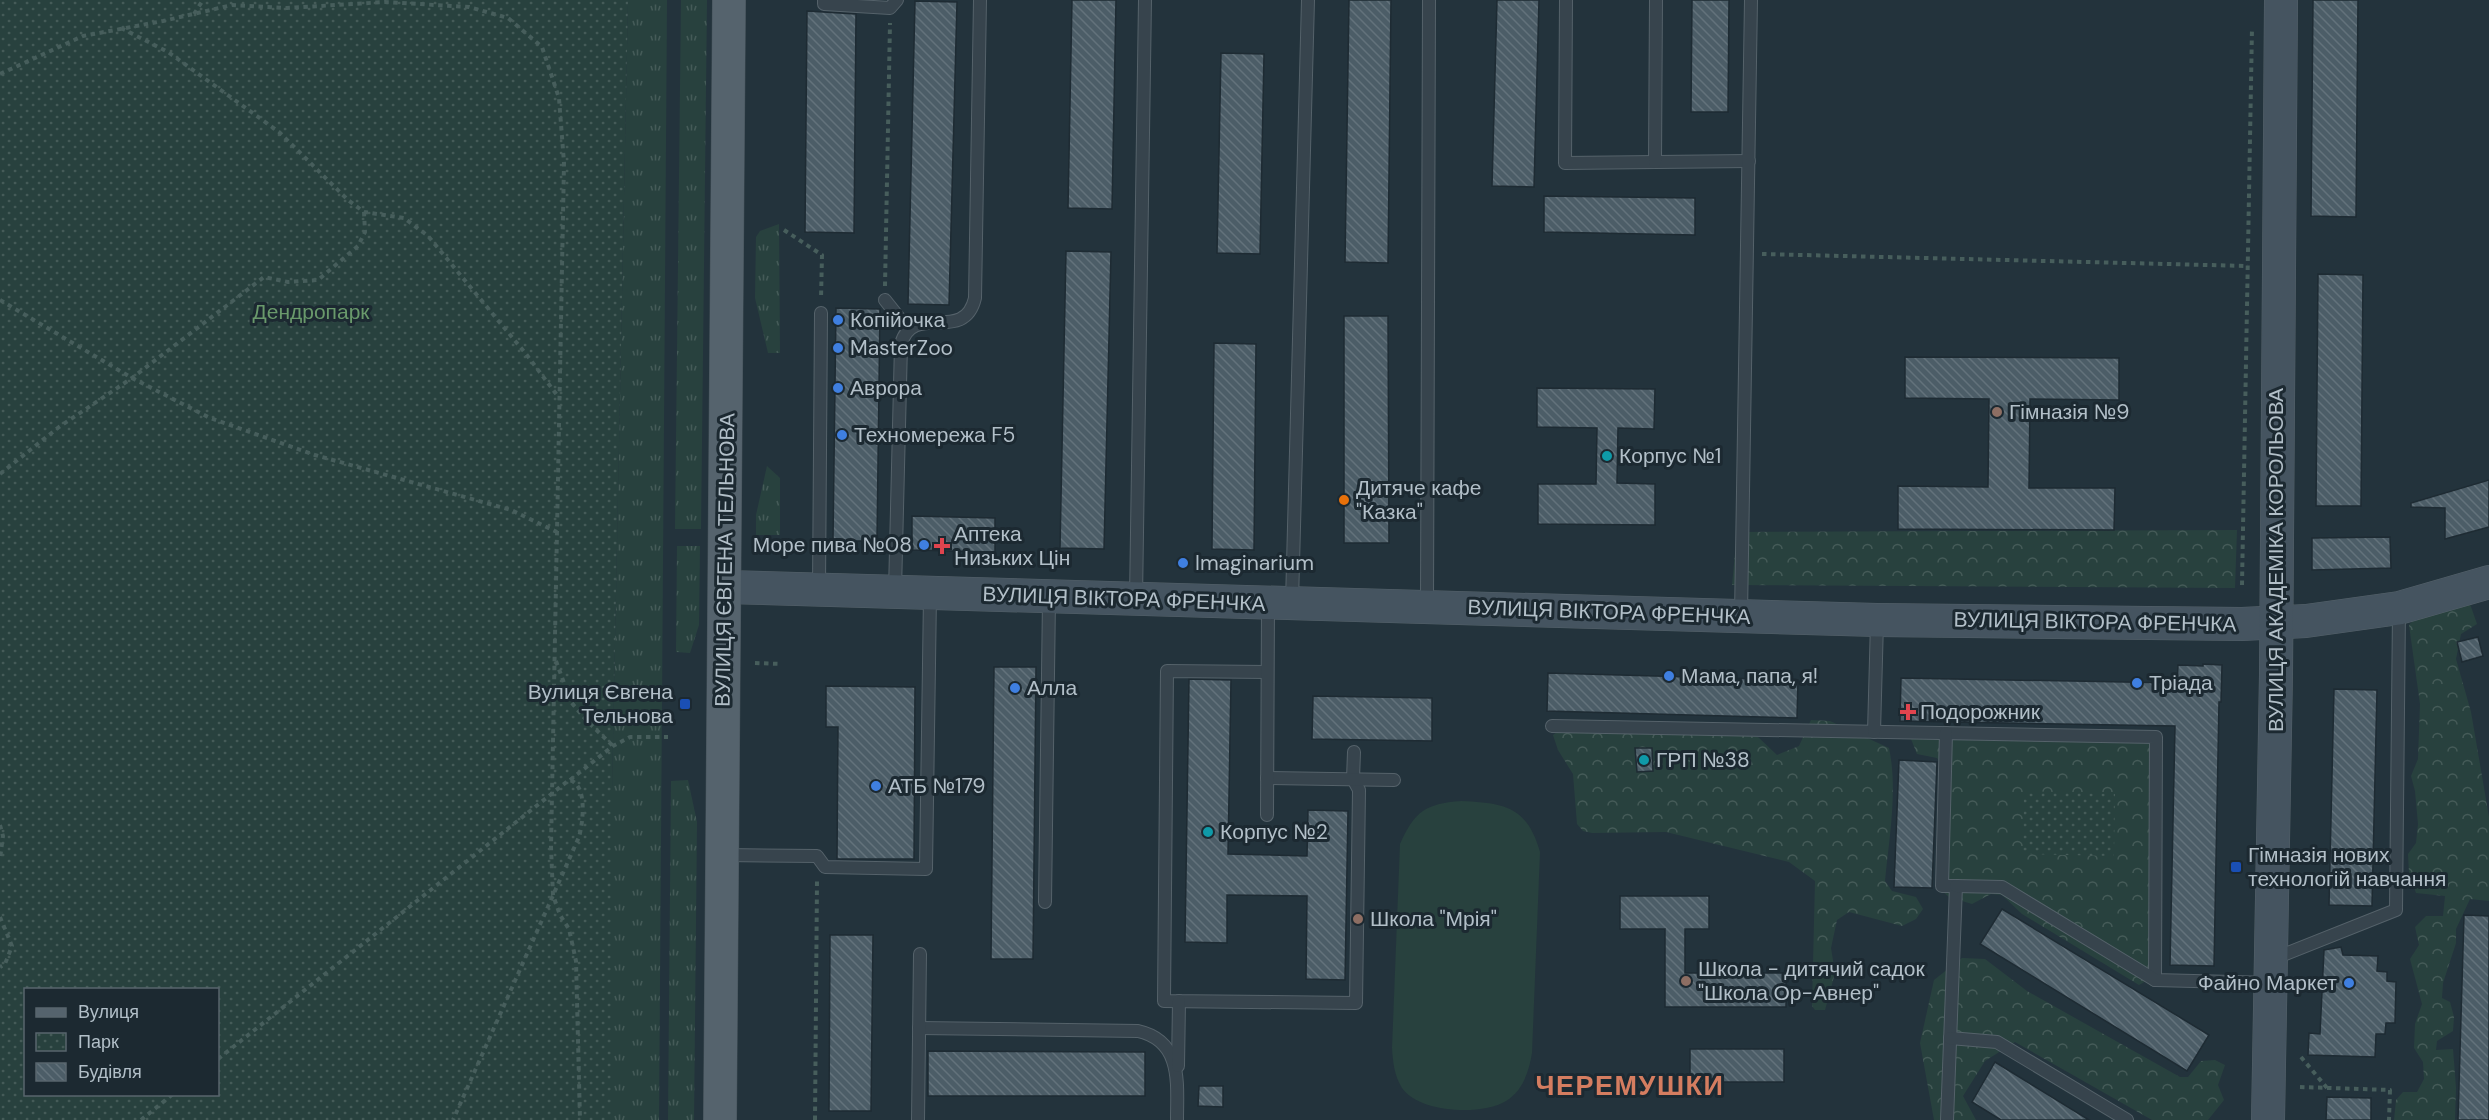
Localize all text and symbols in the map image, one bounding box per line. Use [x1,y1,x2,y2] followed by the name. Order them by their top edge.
[252,298,370,326] park label: Дендропарк
[850,306,945,334] place label: Копійочка
[831,313,845,327] marker: Копійочка
[850,334,953,362] place label: MasterZoo
[831,341,845,355] marker: MasterZoo
[850,374,922,402] place label: Аврора
[831,381,845,395] marker: Аврора
[2262,388,2290,732] street label: ВУЛИЦЯ АКАДЕМІКА КОРОЛЬОВА
[2009,398,2129,426] place label: Гімназія №9
[1990,405,2004,419] marker: Гімназія №9
[708,413,742,707] street label: ВУЛИЦЯ ЄВГЕНА ТЕЛЬНОВА
[854,421,1015,449] place label: Техномережа F5
[835,428,849,442] marker: Техномережа F5
[1619,442,1721,470] place label: Корпус №1
[1600,449,1614,463] marker: Корпус №1
[1356,474,1481,526] place label: Дитяче кафе "Казка"
[1337,493,1351,507] marker: Дитяче кафе "Казка"
[954,520,1070,572] place label: Аптека Низьких Цін
[753,531,912,559] place label: Море пива №08
[917,538,931,552] marker: Море пива №08
[935,539,949,553] marker: Аптека Низьких Цін
[1195,549,1314,577] place label: Imaginarium
[1176,556,1190,570] marker: Imaginarium
[982,580,1266,618] street label: ВУЛИЦЯ ВІКТОРА ФРЕНЧКА
[1467,593,1751,631] street label: ВУЛИЦЯ ВІКТОРА ФРЕНЧКА
[1953,606,2237,638] street label: ВУЛИЦЯ ВІКТОРА ФРЕНЧКА
[1681,662,1818,690] place label: Мама, папа, я!
[1662,669,1676,683] marker: Мама, папа, я!
[2149,669,2213,697] place label: Тріада
[1027,674,1078,702] place label: Алла
[2130,676,2144,690] marker: Тріада
[528,678,673,730] place label: Вулиця Євгена Тельнова
[1008,681,1022,695] marker: Алла
[678,697,692,711] marker: Вулиця Євгена Тельнова
[1920,698,2041,726] place label: Подорожник
[1901,705,1915,719] marker: Подорожник
[1656,746,1750,774] place label: ГРП №38
[1637,753,1651,767] marker: ГРП №38
[888,772,986,800] place label: АТБ №179
[869,779,883,793] marker: АТБ №179
[1220,818,1328,846] place label: Корпус №2
[1201,825,1215,839] marker: Корпус №2
[2248,841,2446,893] place label: Гімназія нових технологій навчання
[2229,860,2243,874] marker: Гімназія нових технологій навчання
[1370,905,1497,933] place label: Школа "Мрія"
[1351,912,1365,926] marker: Школа "Мрія"
[1698,955,1925,1007] place label: Школа - дитячий садок "Школа Ор-Авнер"
[2198,969,2337,997] place label: Файно Маркет
[1679,974,1693,988] marker: Школа - дитячий садок "Школа Ор-Авнер"
[2342,976,2356,990] marker: Файно Маркет
[24,988,219,1096] legend
[78,1000,139,1024] text: Вулиця
[78,1030,119,1054] text: Парк
[78,1060,142,1084] text: Будівля
[1536,1068,1724,1103] district label: ЧЕРЕМУШКИ

